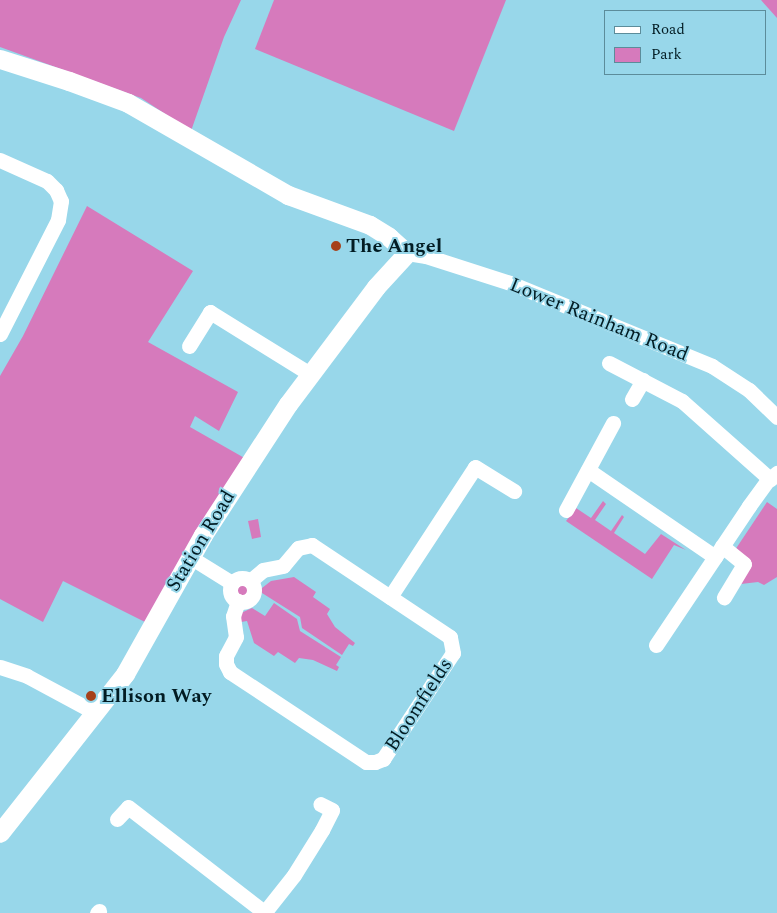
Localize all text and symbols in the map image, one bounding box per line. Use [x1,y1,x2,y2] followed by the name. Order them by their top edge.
[604,10,767,75] legend
[651,18,685,41] text: Road
[651,43,682,66] text: Park
[346,234,442,258] place label: The Angel
[330,240,342,252] marker: The Angel
[506,273,692,367] street label: Lower Rainham Road
[161,486,241,596] street label: Station Road
[380,654,458,756] street label: Bloomfields
[101,684,211,708] place label: Ellison Way
[85,690,97,702] marker: Ellison Way

